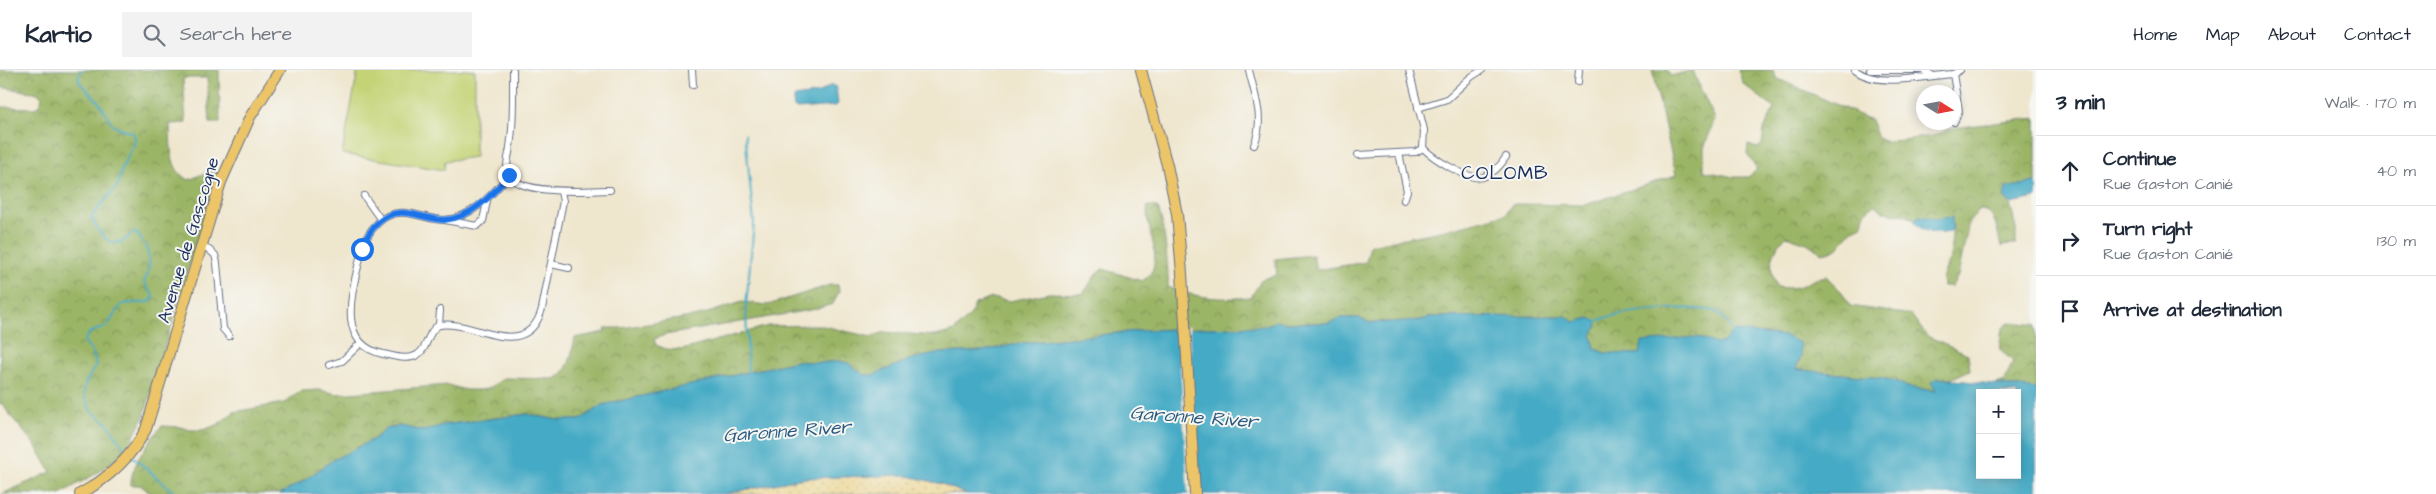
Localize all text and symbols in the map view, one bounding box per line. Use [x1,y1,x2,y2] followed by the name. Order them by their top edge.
[122,12,472,57] search box
[25,18,92,52] text: Kartio
[140,21,168,49] icon: search
[180,21,292,48] text: Search here
[2133,22,2178,47] text: Home
[2206,22,2240,47] text: Map
[2268,22,2316,47] text: About
[2344,22,2411,47] text: Contact
[1916,85,1961,130] north arrow
[2056,88,2105,117] text: 3 min
[2325,92,2416,114] text: Walk · 170 m
[2103,146,2177,173] text: Continue
[151,154,227,326] street label: Avenue de Gascogne
[2056,157,2084,185] icon: ahead
[1461,160,1549,187] district label: COLOMB
[2376,160,2416,182] text: 40 m
[498,164,521,187] route end
[2103,173,2233,195] text: Rue Gaston Canié
[2103,216,2192,243] text: Turn right
[2056,227,2084,255] icon: right
[2377,230,2416,252] text: 130 m
[351,238,374,261] route start
[2103,243,2233,265] text: Rue Gaston Canié
[2056,297,2084,325] icon: arrive
[2103,297,2282,324] text: Arrive at destination
[1976,389,2021,479] map controls
[1976,389,2021,434] button: +
[1129,400,1261,436] water label: Garonne River
[722,413,854,449] water label: Garonne River
[1976,434,2021,479] button: −

